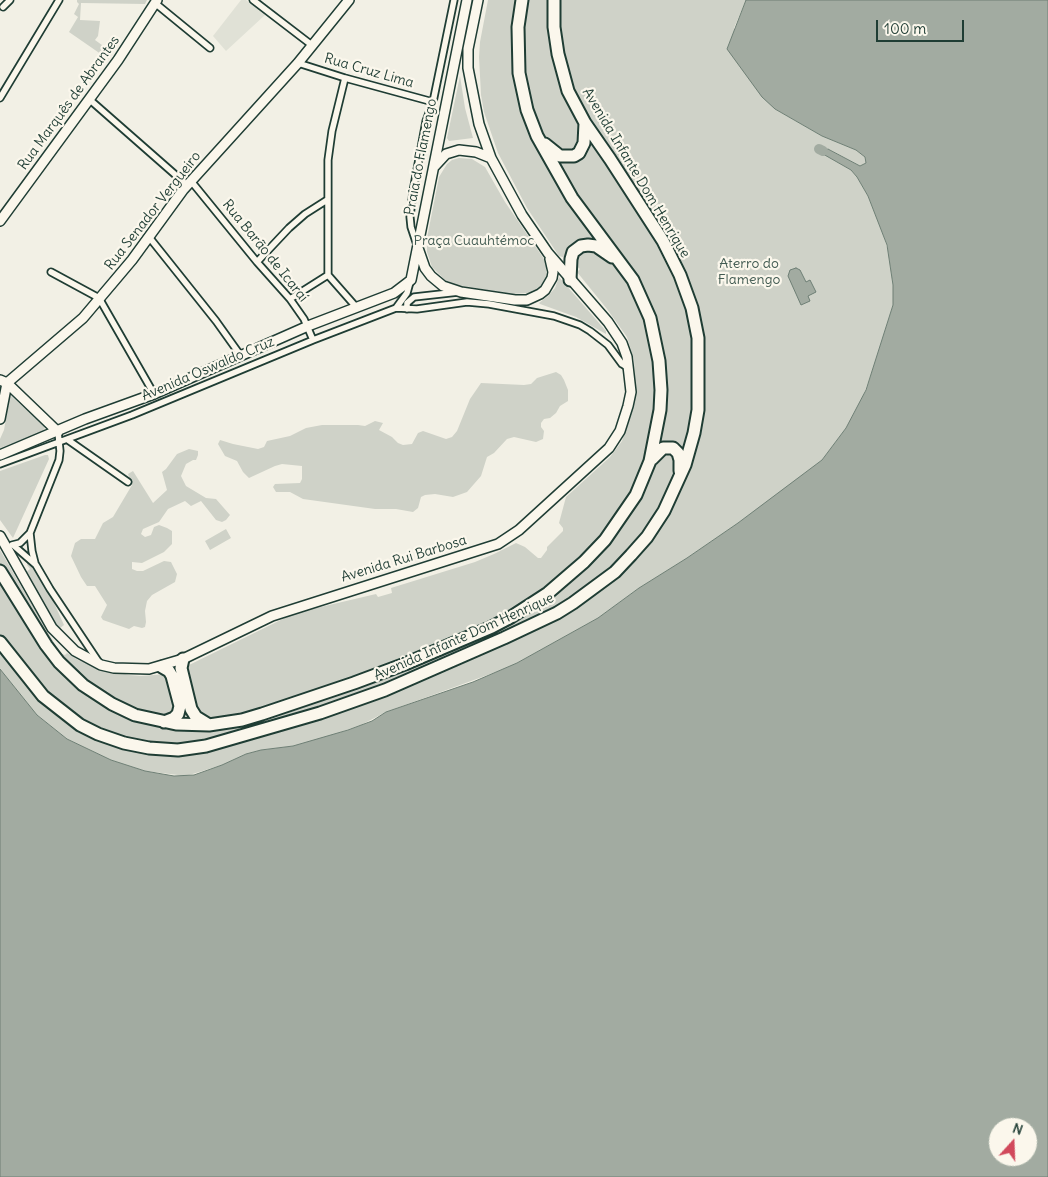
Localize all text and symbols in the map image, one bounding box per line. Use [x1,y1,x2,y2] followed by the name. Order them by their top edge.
[878,10,966,42] scale bar
[884,19,926,38] text: 100 m
[15,33,123,173] street label: Rua Marquês de Abrantes
[322,50,416,92] street label: Rua Cruz Lima
[579,85,693,261] street label: Avenida Infante Dom Henrique
[401,97,441,217] street label: Praia do Flamengo
[101,148,205,274] street label: Rua Senador Vergueiro
[219,197,311,305] street label: Rua Barão de Icaraí
[414,233,534,249] park label: Praça Cuauhtémoc
[718,256,780,288] park label: Aterro do Flamengo
[139,333,277,405] street label: Avenida Oswaldo Cruz
[339,532,469,586] street label: Avenida Rui Barbosa
[371,590,557,684] street label: Avenida Infante Dom Henrique
[988,1117,1038,1167] north arrow
[1010,1119,1025,1139] text: N

